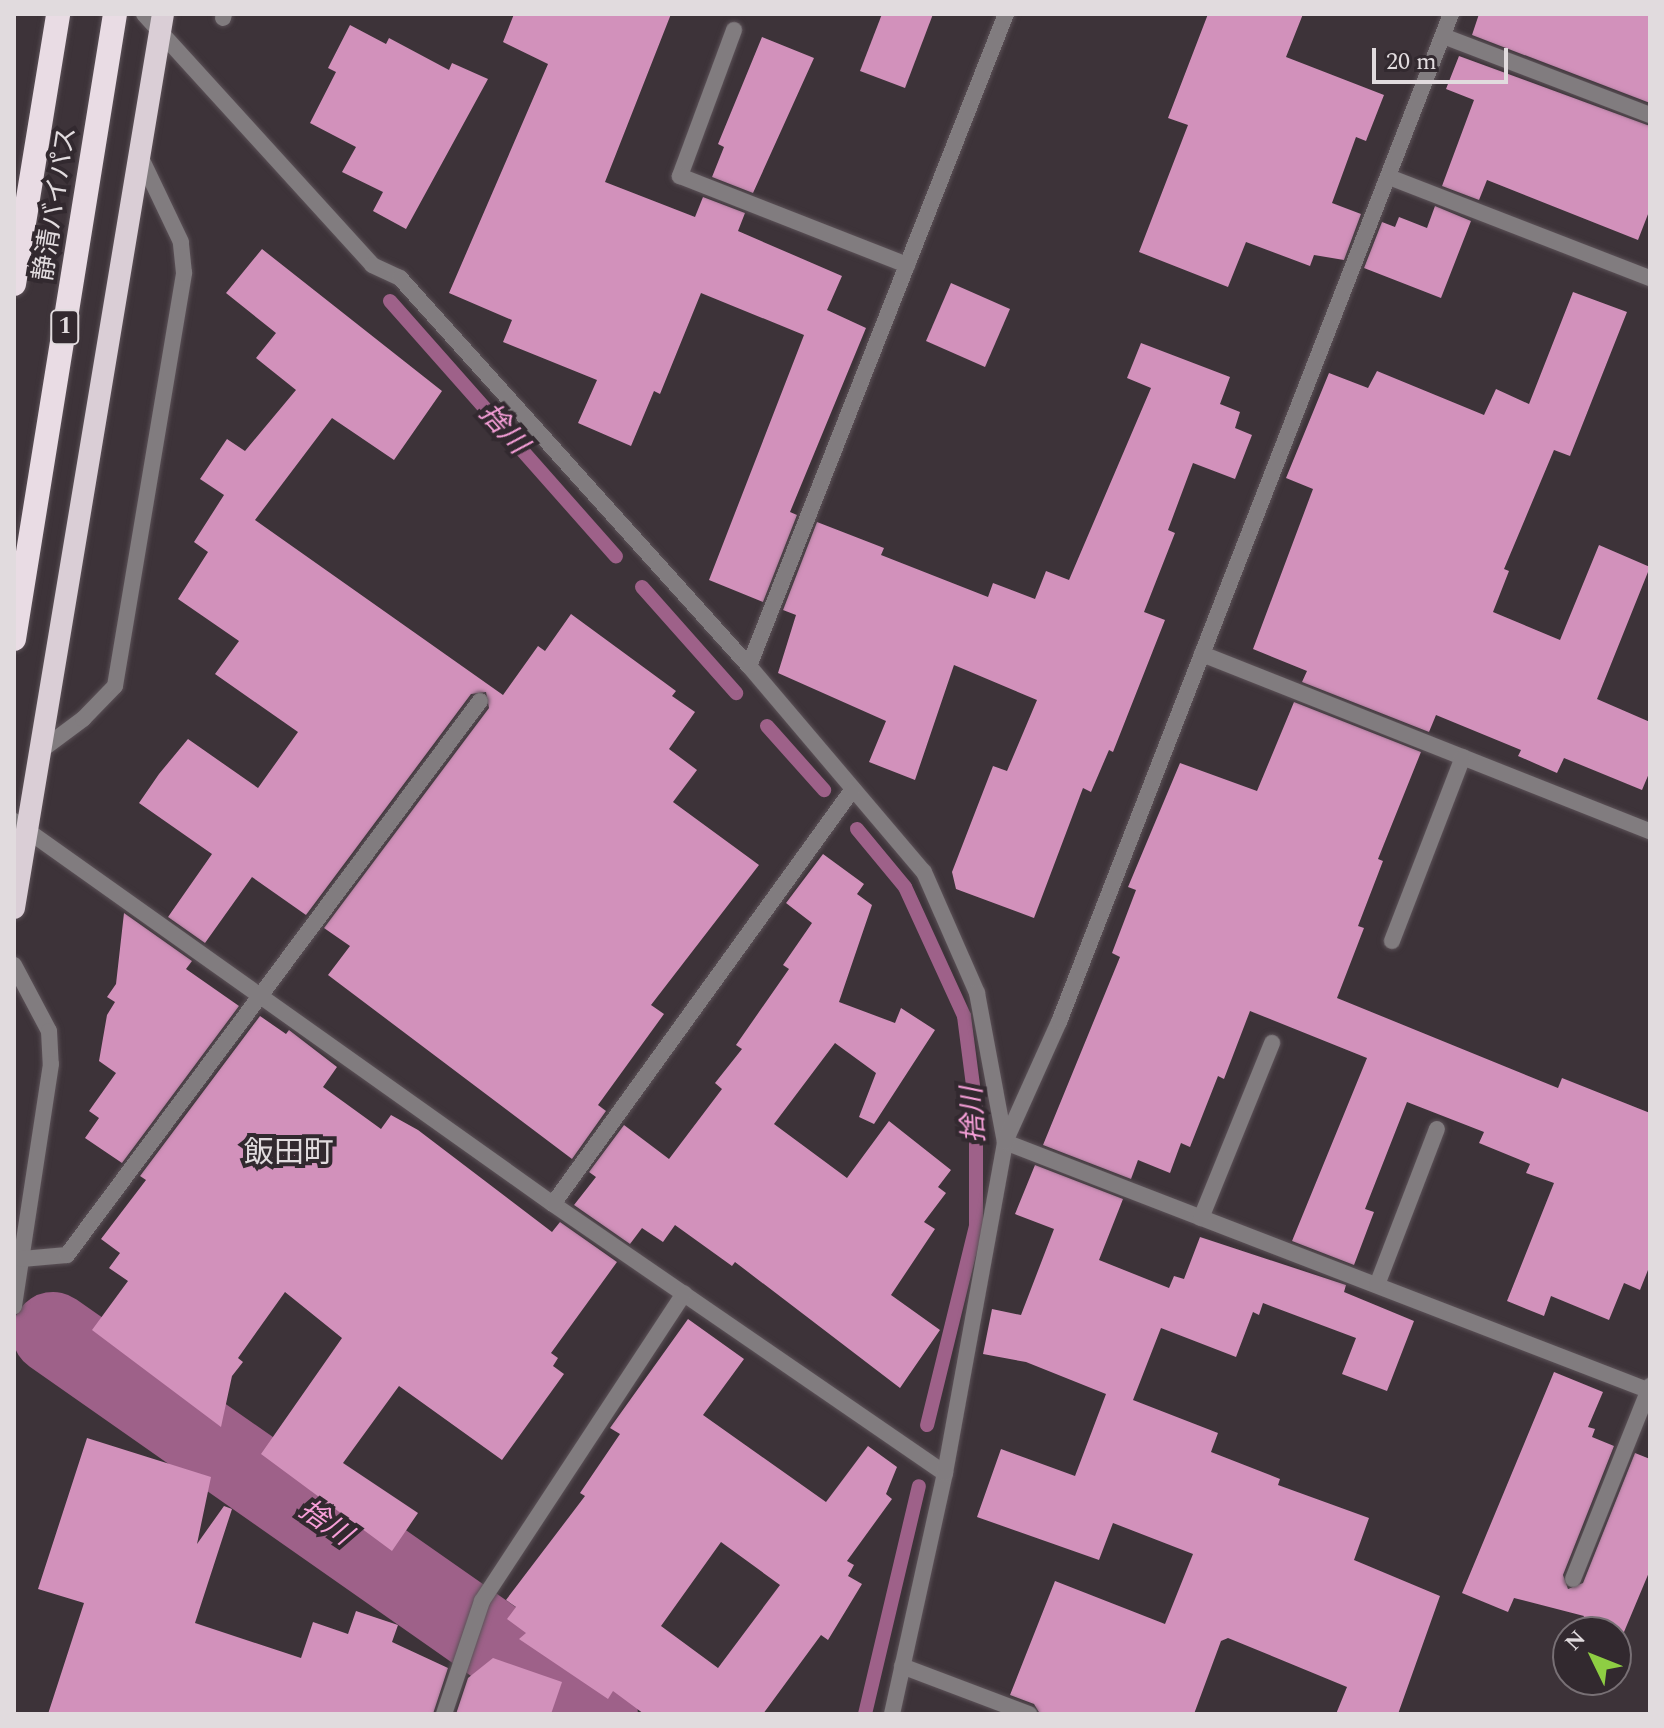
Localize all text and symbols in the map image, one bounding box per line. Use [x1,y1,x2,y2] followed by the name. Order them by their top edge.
[1376,32,1512,82] scale bar
[1386,44,1437,80] text: 20 m
[28,125,84,283] street label: 静清バイパス
[49,307,81,347] road number: 1
[472,397,534,461] water label: 捨川
[956,1086,992,1144] water label: 捨川
[244,1135,334,1171] district label: 飯田町
[292,1493,358,1553] water label: 捨川
[1552,1616,1632,1696] north arrow
[1557,1623,1594,1658] text: N

